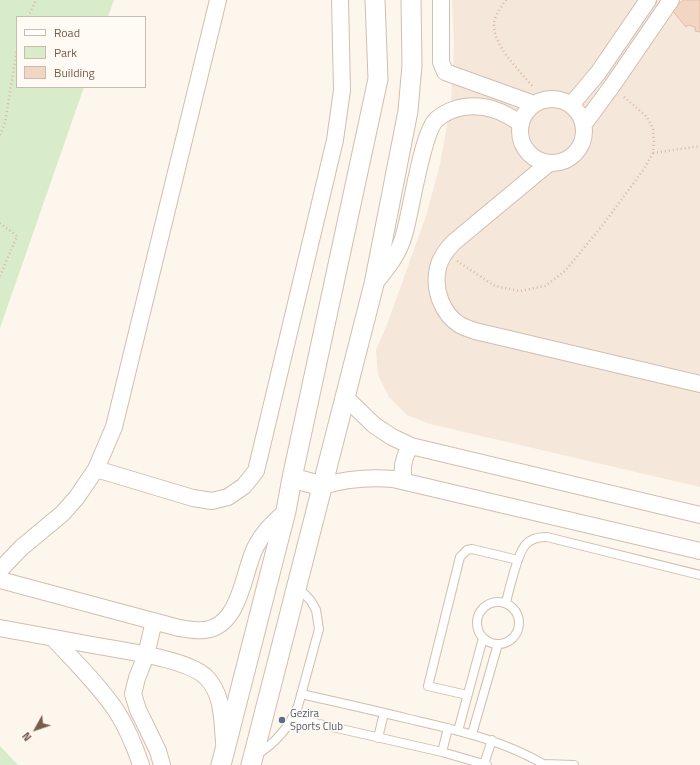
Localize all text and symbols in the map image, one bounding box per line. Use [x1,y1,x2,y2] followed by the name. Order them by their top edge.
[16,16,146,88] legend
[54,23,80,42] text: Road
[54,43,77,62] text: Park
[54,63,95,82] text: Building
[290,707,343,733] place label: Gezira Sports Club
[16,709,56,749] north arrow
[277,715,287,725] marker: Gezira Sports Club
[18,729,35,745] text: N

